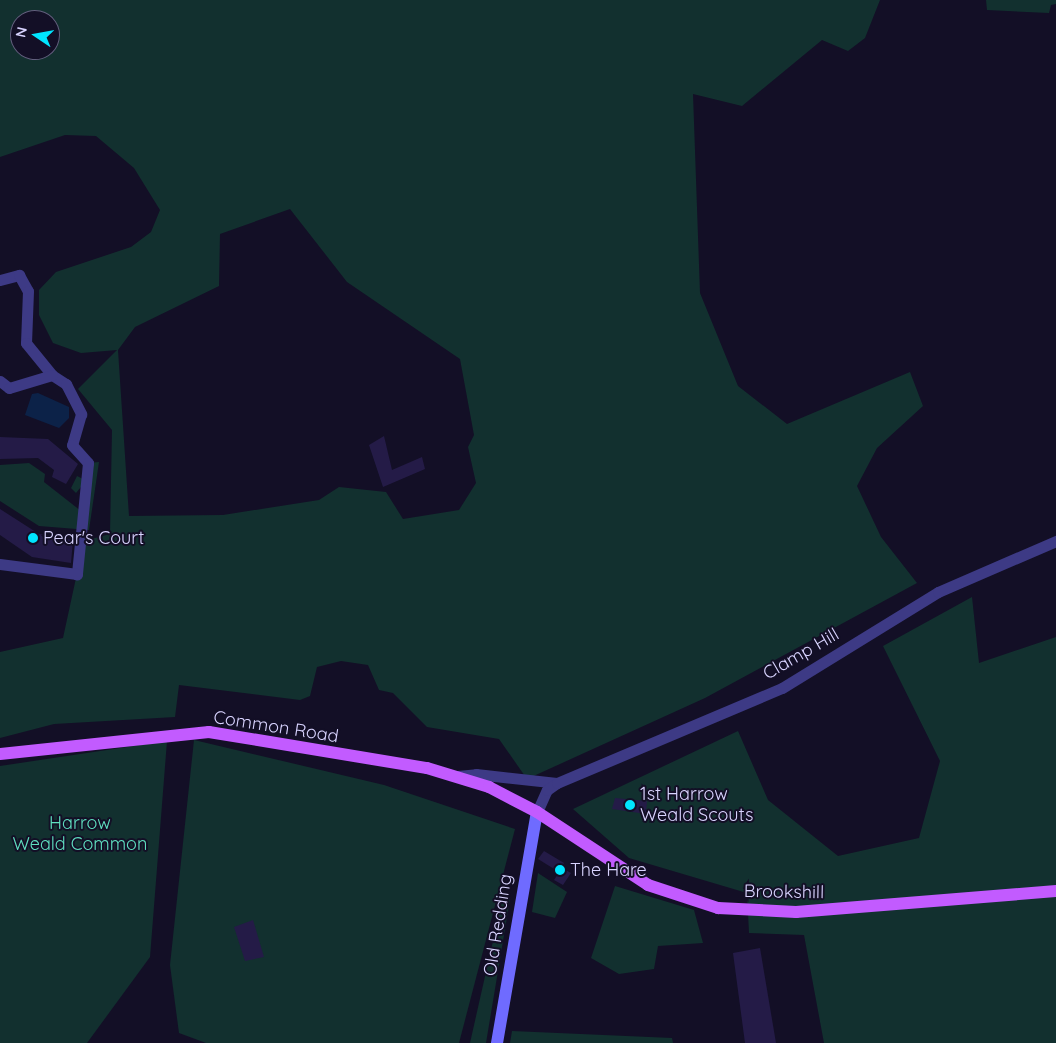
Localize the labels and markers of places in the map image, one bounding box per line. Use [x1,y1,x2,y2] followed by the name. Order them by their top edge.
[43,527,144,549] place label: Pear's Court
[27,532,39,544] marker: Pear's Court
[640,784,754,826] place label: 1st Harrow Weald Scouts
[624,799,636,811] marker: 1st Harrow Weald Scouts
[570,859,647,881] place label: The Hare
[554,864,566,876] marker: The Hare

